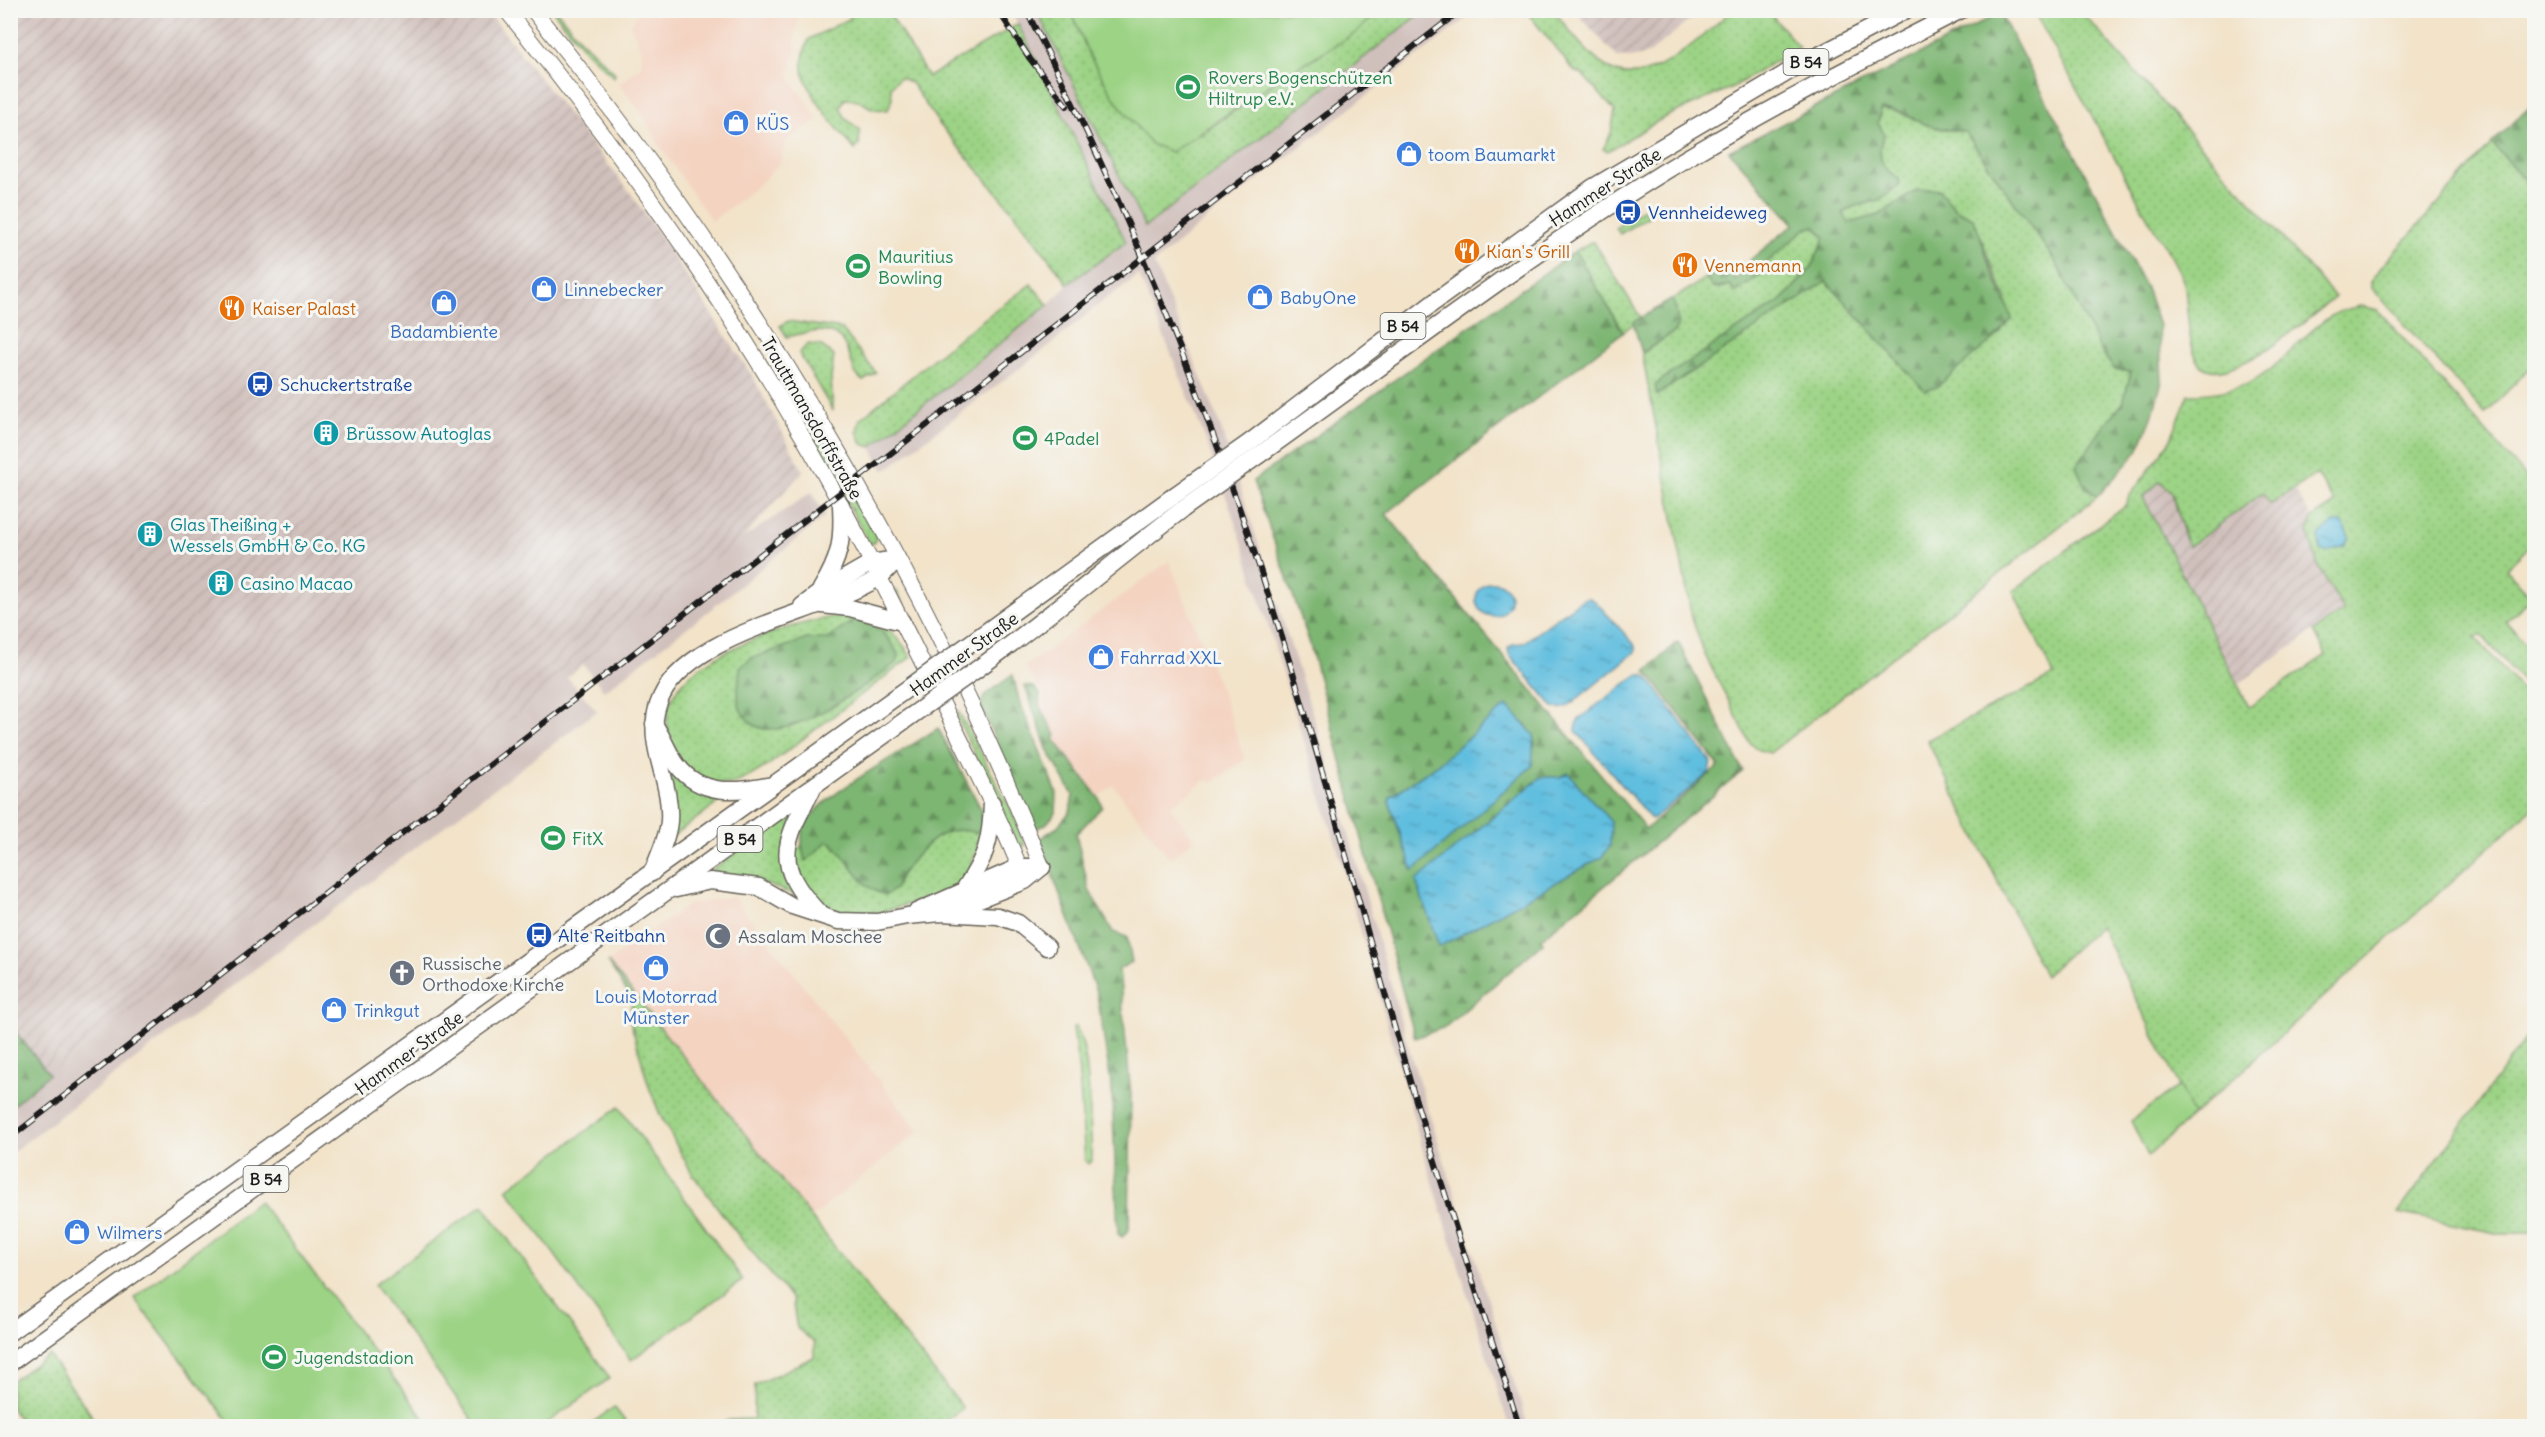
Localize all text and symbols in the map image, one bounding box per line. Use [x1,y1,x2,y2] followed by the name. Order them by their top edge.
[1784,49,1828,75] road number: B 54
[1208,66,1392,110] place label: Rovers Bogenschützen Hiltrup e.V.
[1173,72,1203,102] sports icon: Rovers Bogenschützen Hiltrup e.V.
[721,108,751,138] shop icon: KÜS
[756,112,789,135] place label: KÜS
[1394,139,1424,169] shop icon: toom Baumarkt
[1545,142,1665,232] street label: Hammer Straße
[1428,143,1556,166] place label: toom Baumarkt
[1613,197,1643,227] bus stop icon: Vennheideweg
[1648,201,1767,224] place label: Vennheideweg
[1452,236,1482,266] restaurant icon: Kian's Grill
[1486,240,1570,263] place label: Kian's Grill
[878,245,953,289] place label: Mauritius Bowling
[1670,250,1700,280] restaurant icon: Vennemann
[843,251,873,281] sports icon: Mauritius Bowling
[1704,254,1802,277] place label: Vennemann
[529,274,559,304] shop icon: Linnebecker
[564,278,664,301] place label: Linnebecker
[1245,282,1275,312] shop icon: BabyOne
[1280,286,1356,309] place label: BabyOne
[429,288,459,318] shop icon: Badambiente
[217,293,247,323] restaurant icon: Kaiser Palast
[252,297,356,320] place label: Kaiser Palast
[1380,313,1426,339] road number: B 54
[390,320,498,343] place label: Badambiente
[756,333,868,503] street label: Trauttmansdorffstraße
[245,369,275,399] bus stop icon: Schuckertstraße
[280,373,412,396] place label: Schuckertstraße
[311,418,341,448] building icon: Brüssow Autoglas
[346,422,491,445] place label: Brüssow Autoglas
[1010,423,1040,453] sports icon: 4Padel
[1044,427,1099,450] place label: 4Padel
[170,513,365,557] place label: Glas Theißing + Wessels GmbH & Co. KG
[135,519,165,549] building icon: Glas Theißing + Wessels GmbH & Co. KG
[206,568,236,598] building icon: Casino Macao
[240,572,353,595] place label: Casino Macao
[905,607,1023,701] street label: Hammer Straße
[1086,642,1116,672] shop icon: Fahrrad XXL
[1120,646,1222,669] place label: Fahrrad XXL
[538,823,568,853] sports icon: FitX
[718,826,762,852] road number: B 54
[572,827,604,850] place label: FitX
[524,920,554,950] bus stop icon: Alte Reitbahn
[703,921,733,951] mosque icon: Assalam Moschee
[558,924,665,947] place label: Alte Reitbahn
[738,925,882,948] place label: Assalam Moschee
[422,952,564,996] place label: Russische Orthodoxe Kirche
[641,953,671,983] shop icon: Louis Motorrad Münster
[387,958,417,988] church icon: Russische Orthodoxe Kirche
[595,985,718,1029] place label: Louis Motorrad Münster
[319,995,349,1025] shop icon: Trinkgut
[354,999,420,1022] place label: Trinkgut
[350,1006,468,1100] street label: Hammer Straße
[244,1166,288,1192] road number: B 54
[62,1217,92,1247] shop icon: Wilmers
[97,1221,162,1244] place label: Wilmers
[259,1342,289,1372] sports icon: Jugendstadion
[294,1346,414,1369] place label: Jugendstadion

